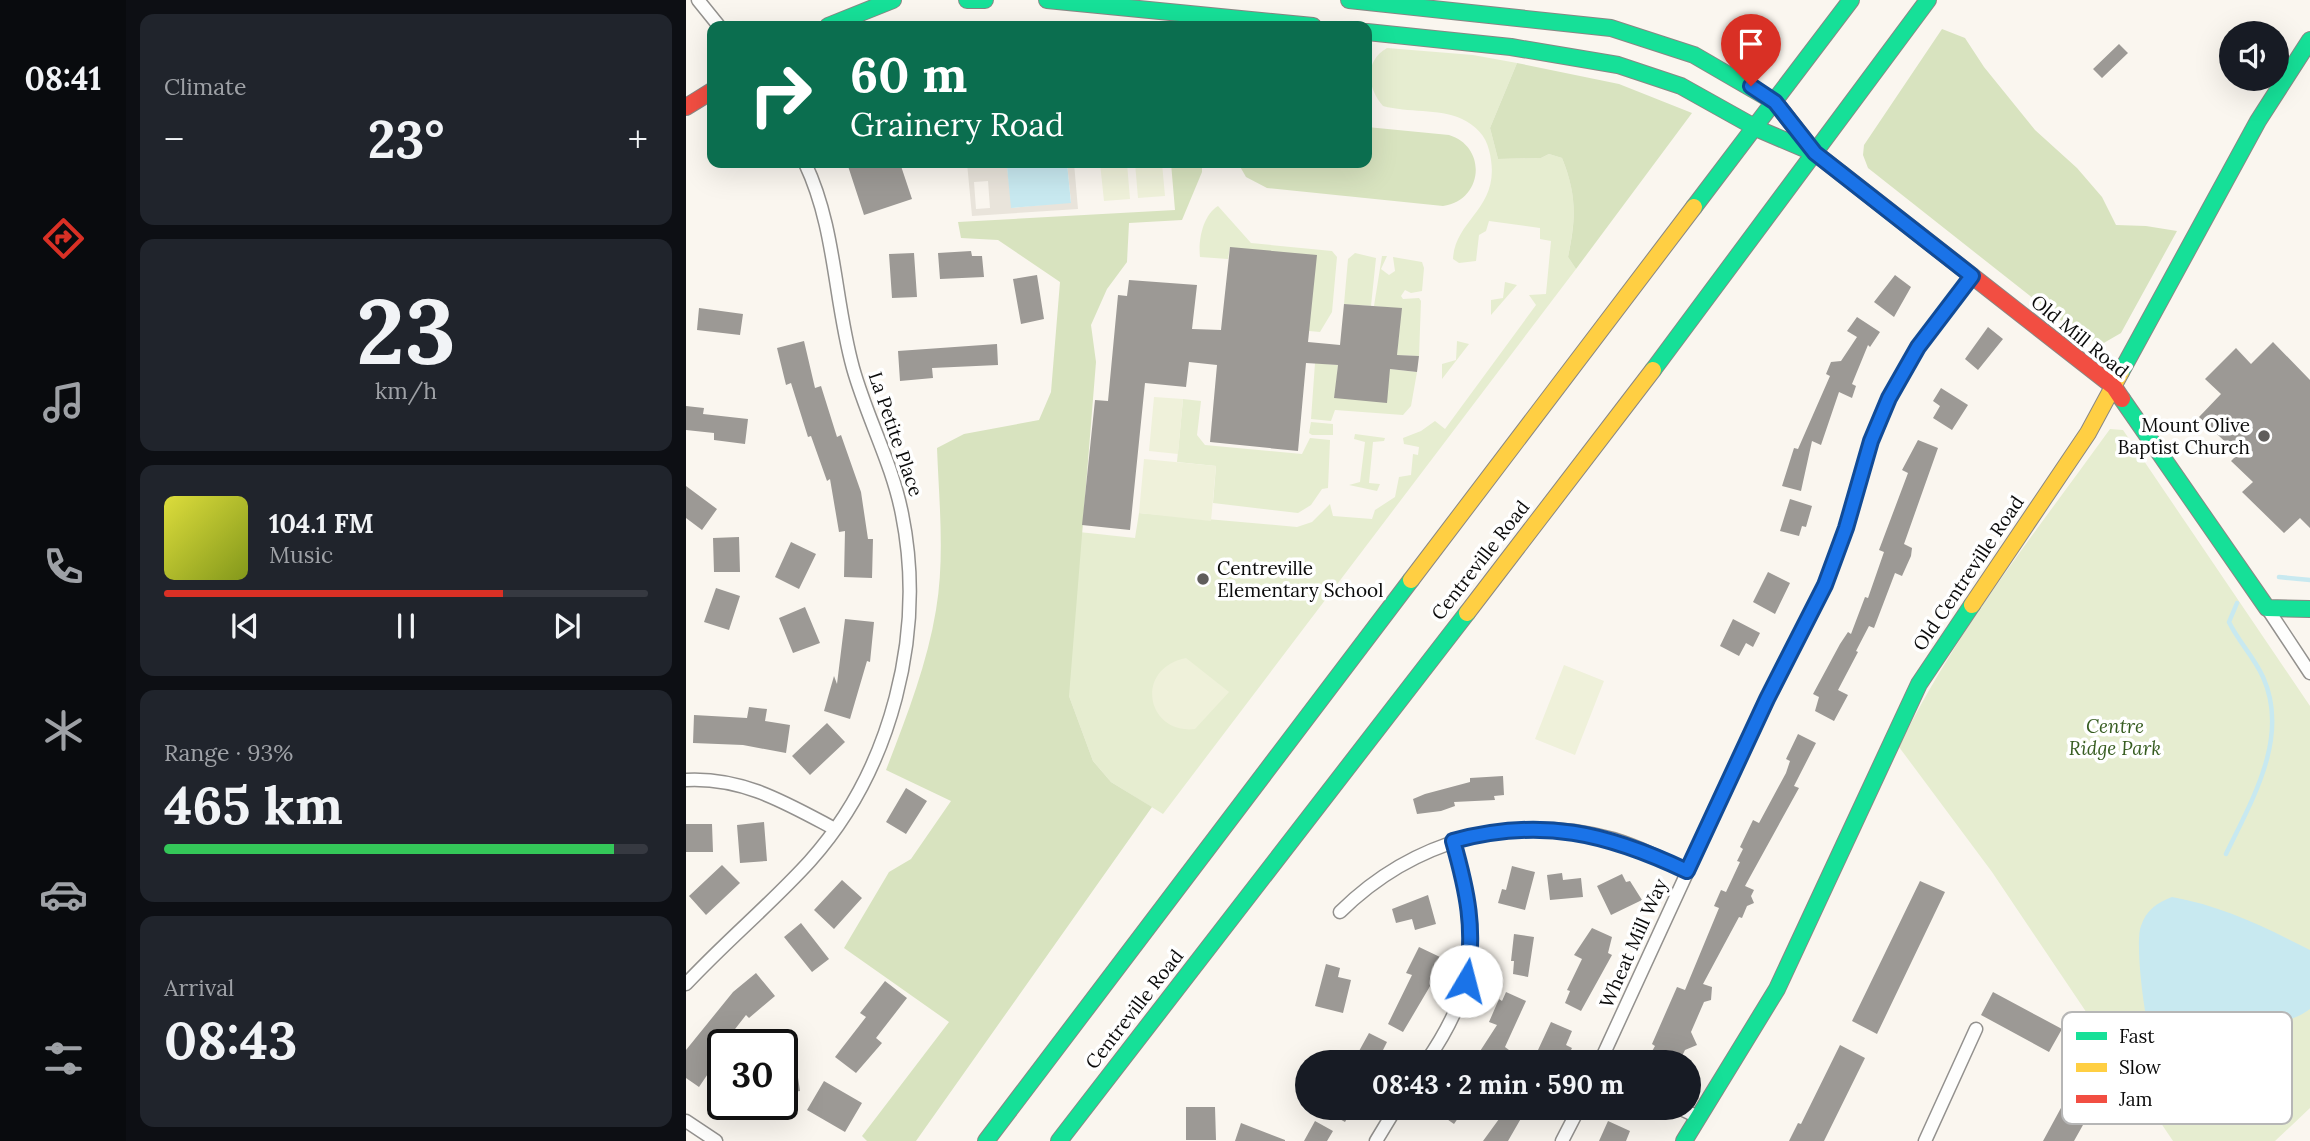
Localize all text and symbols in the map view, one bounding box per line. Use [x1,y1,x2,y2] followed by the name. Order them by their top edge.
[1721,14,1781,86] pin
[2219,21,2289,91] map controls
[2219,21,2289,91] button: sound
[1732,25,1770,63] icon: arrive
[850,43,967,105] text: 60 m
[735,49,826,140] icon: right
[24,58,102,99] text: 08:41
[164,72,246,101] text: Climate
[850,104,1064,145] text: Grainery Road
[368,106,444,172] text: 23°
[164,115,184,163] text: −
[628,115,648,163] text: +
[39,214,88,263] icon: directions
[356,272,456,389] text: 23
[2026,289,2134,383] street label: Old Mill Road
[863,369,929,499] street label: La Petite Place
[375,376,437,405] text: km/h
[39,378,88,427] icon: music
[2118,413,2250,459] place label: Mount Olive Baptist Church
[2256,428,2272,444] marker: Mount Olive Baptist Church
[1907,491,2029,655] street label: Old Centreville Road
[1426,495,1534,625] street label: Centreville Road
[269,507,374,540] text: 104.1 FM
[269,540,333,569] text: Music
[39,542,88,591] icon: phone
[1217,556,1383,602] place label: Centreville Elementary School
[1195,571,1211,587] marker: Centreville Elementary School
[226,607,264,645] icon: previous
[387,607,425,645] icon: pause
[548,607,586,645] icon: next
[39,706,88,755] icon: climate
[2069,714,2161,760] park label: Centre Ridge Park
[164,738,293,767] text: Range · 93%
[164,772,343,838] text: 465 km
[39,870,88,919] icon: car
[1594,875,1672,1011] street label: Wheat Mill Way
[1080,944,1188,1074] street label: Centreville Road
[1429,944,1503,1018] position arrow
[164,973,234,1002] text: Arrival
[164,1007,297,1073] text: 08:43
[2062,1012,2292,1124] legend
[2119,1024,2155,1048] text: Fast
[707,1029,798,1120] speed limit sign: 30
[39,1034,88,1083] icon: filters
[2119,1055,2162,1079] text: Slow
[1372,1068,1624,1101] text: 08:43 · 2 min · 590 m
[2118,1087,2153,1111] text: Jam

